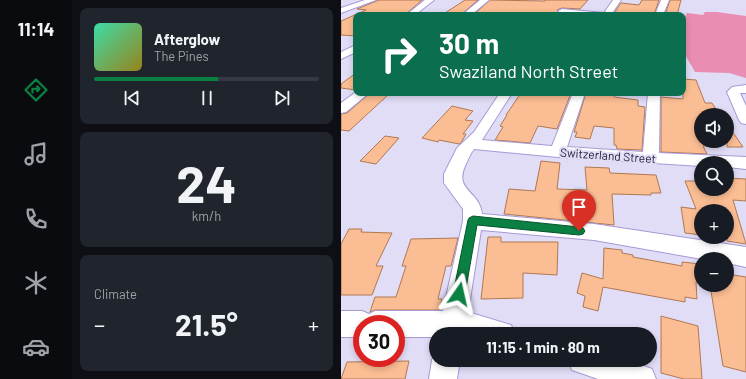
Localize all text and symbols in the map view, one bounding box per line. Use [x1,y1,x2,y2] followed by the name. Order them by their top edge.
[18,18,54,40] text: 11:14
[439,26,499,60] text: 30 m
[373,28,425,80] icon: right
[154,30,220,48] text: Afterglow
[154,48,209,64] text: The Pines
[439,60,618,82] text: Swaziland North Street
[22,76,50,104] icon: directions
[121,87,143,109] icon: previous
[196,87,218,109] icon: pause
[271,87,293,109] icon: next
[694,108,734,292] map controls
[694,108,734,148] button: sound
[22,140,50,168] icon: music
[560,145,656,165] street label: Switzerland Street
[176,151,237,213] text: 24
[694,156,734,196] button: search
[562,190,596,231] pin
[568,196,590,218] icon: arrive
[694,204,734,244] button: +
[22,205,50,233] icon: phone
[192,208,221,224] text: km/h
[694,252,734,292] button: −
[22,269,50,297] icon: climate
[438,273,480,315] position arrow
[94,286,137,302] text: Climate
[175,306,238,342] text: 21.5°
[94,311,105,337] text: −
[308,311,319,337] text: +
[353,315,405,367] speed limit sign: 30
[22,333,50,361] icon: car
[486,338,600,356] text: 11:15 · 1 min · 80 m

